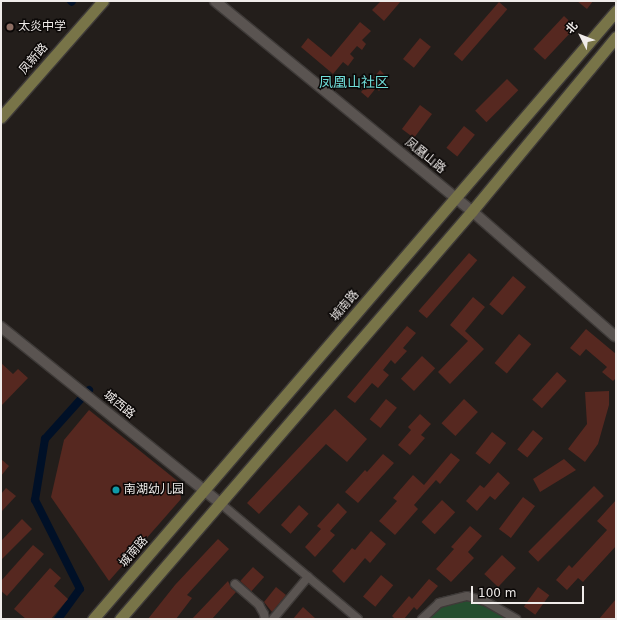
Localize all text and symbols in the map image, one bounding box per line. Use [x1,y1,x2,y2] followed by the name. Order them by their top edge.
[561,16,601,56] north arrow
[563,19,580,36] text: 北
[18,20,66,34] place label: 太炎中学
[5,22,15,32] marker: 太炎中学
[17,41,51,77] street label: 凤新路
[319,74,389,90] district label: 凤凰山社区
[402,135,448,177] street label: 凤凰山路
[328,288,362,324] street label: 城南路
[100,388,138,422] street label: 城西路
[124,483,184,497] place label: 南湖幼儿园
[111,485,121,495] marker: 南湖幼儿园
[117,534,151,570] street label: 城南路
[473,578,586,604] scale bar
[478,586,516,600] text: 100 m

